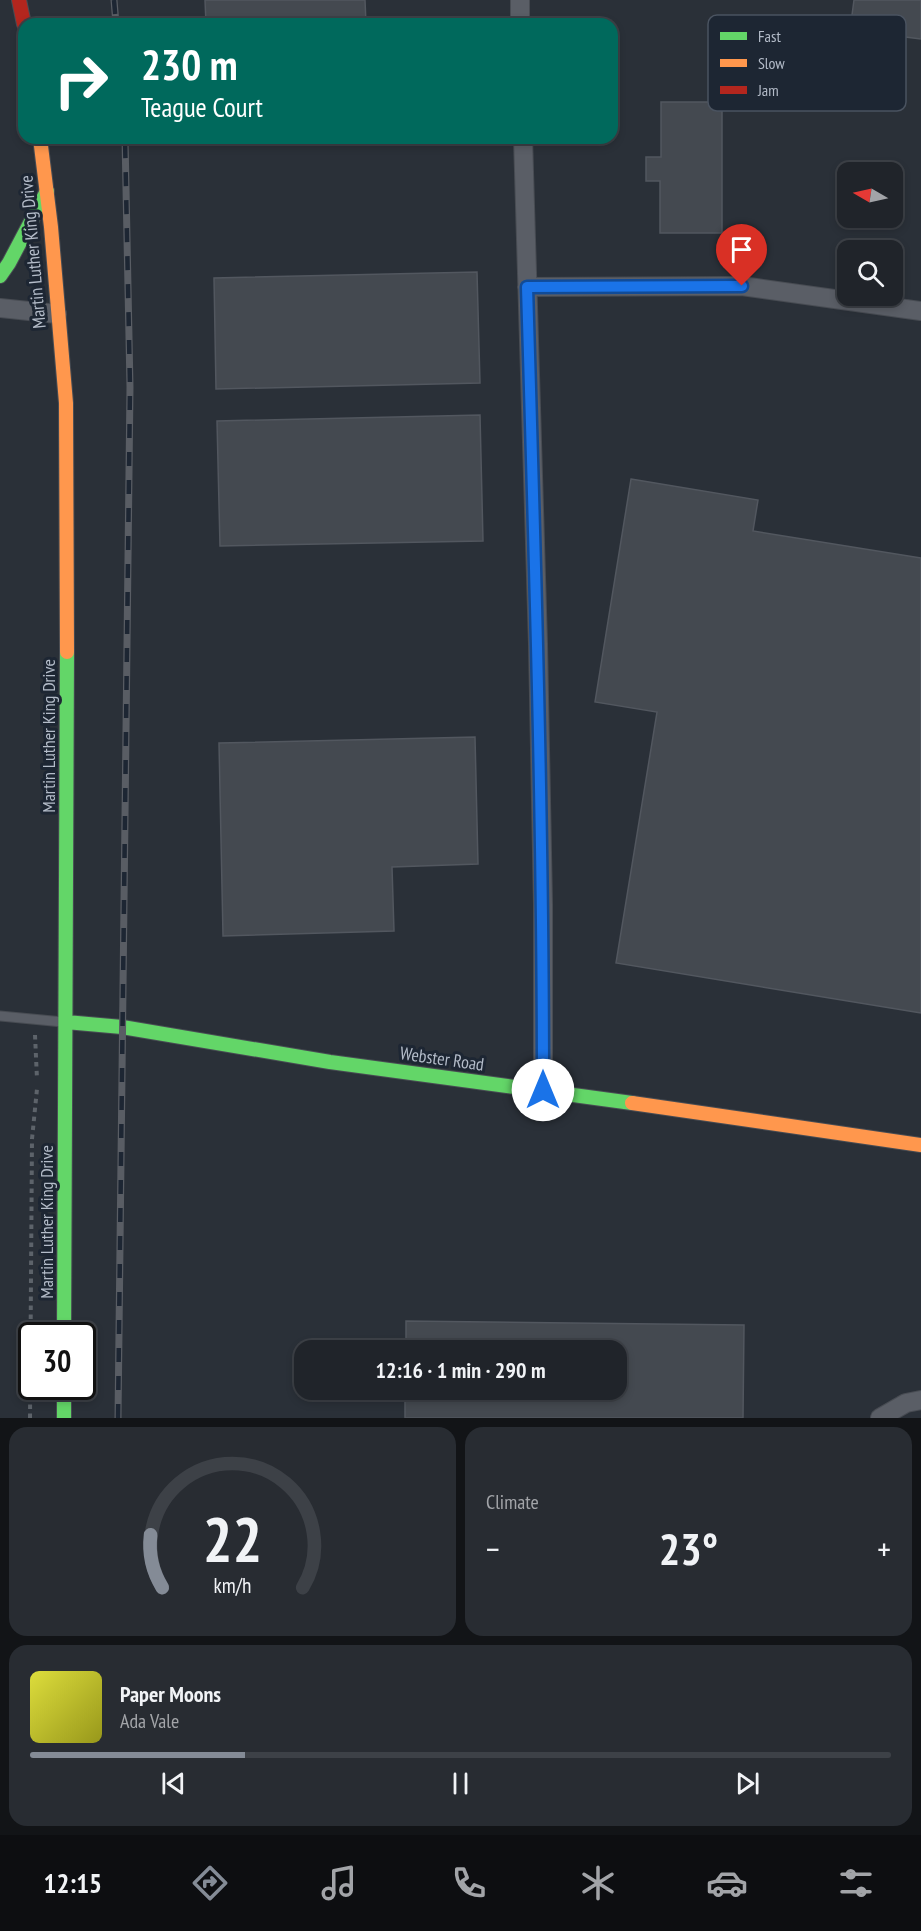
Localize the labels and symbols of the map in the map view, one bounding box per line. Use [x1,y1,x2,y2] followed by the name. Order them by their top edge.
[708,15,906,111] legend
[758,26,781,46] text: Fast
[758,53,785,73] text: Slow
[757,80,779,100] text: Jam
[837,162,903,228] north arrow
[14,174,51,330] street label: Martin Luther King Drive
[716,224,767,286] pin
[37,659,60,813] street label: Martin Luther King Drive
[399,1041,486,1076] street label: Webster Road
[511,1058,575,1122] position arrow
[35,1145,58,1299] street label: Martin Luther King Drive
[18,1322,96,1400] speed limit sign: 30

